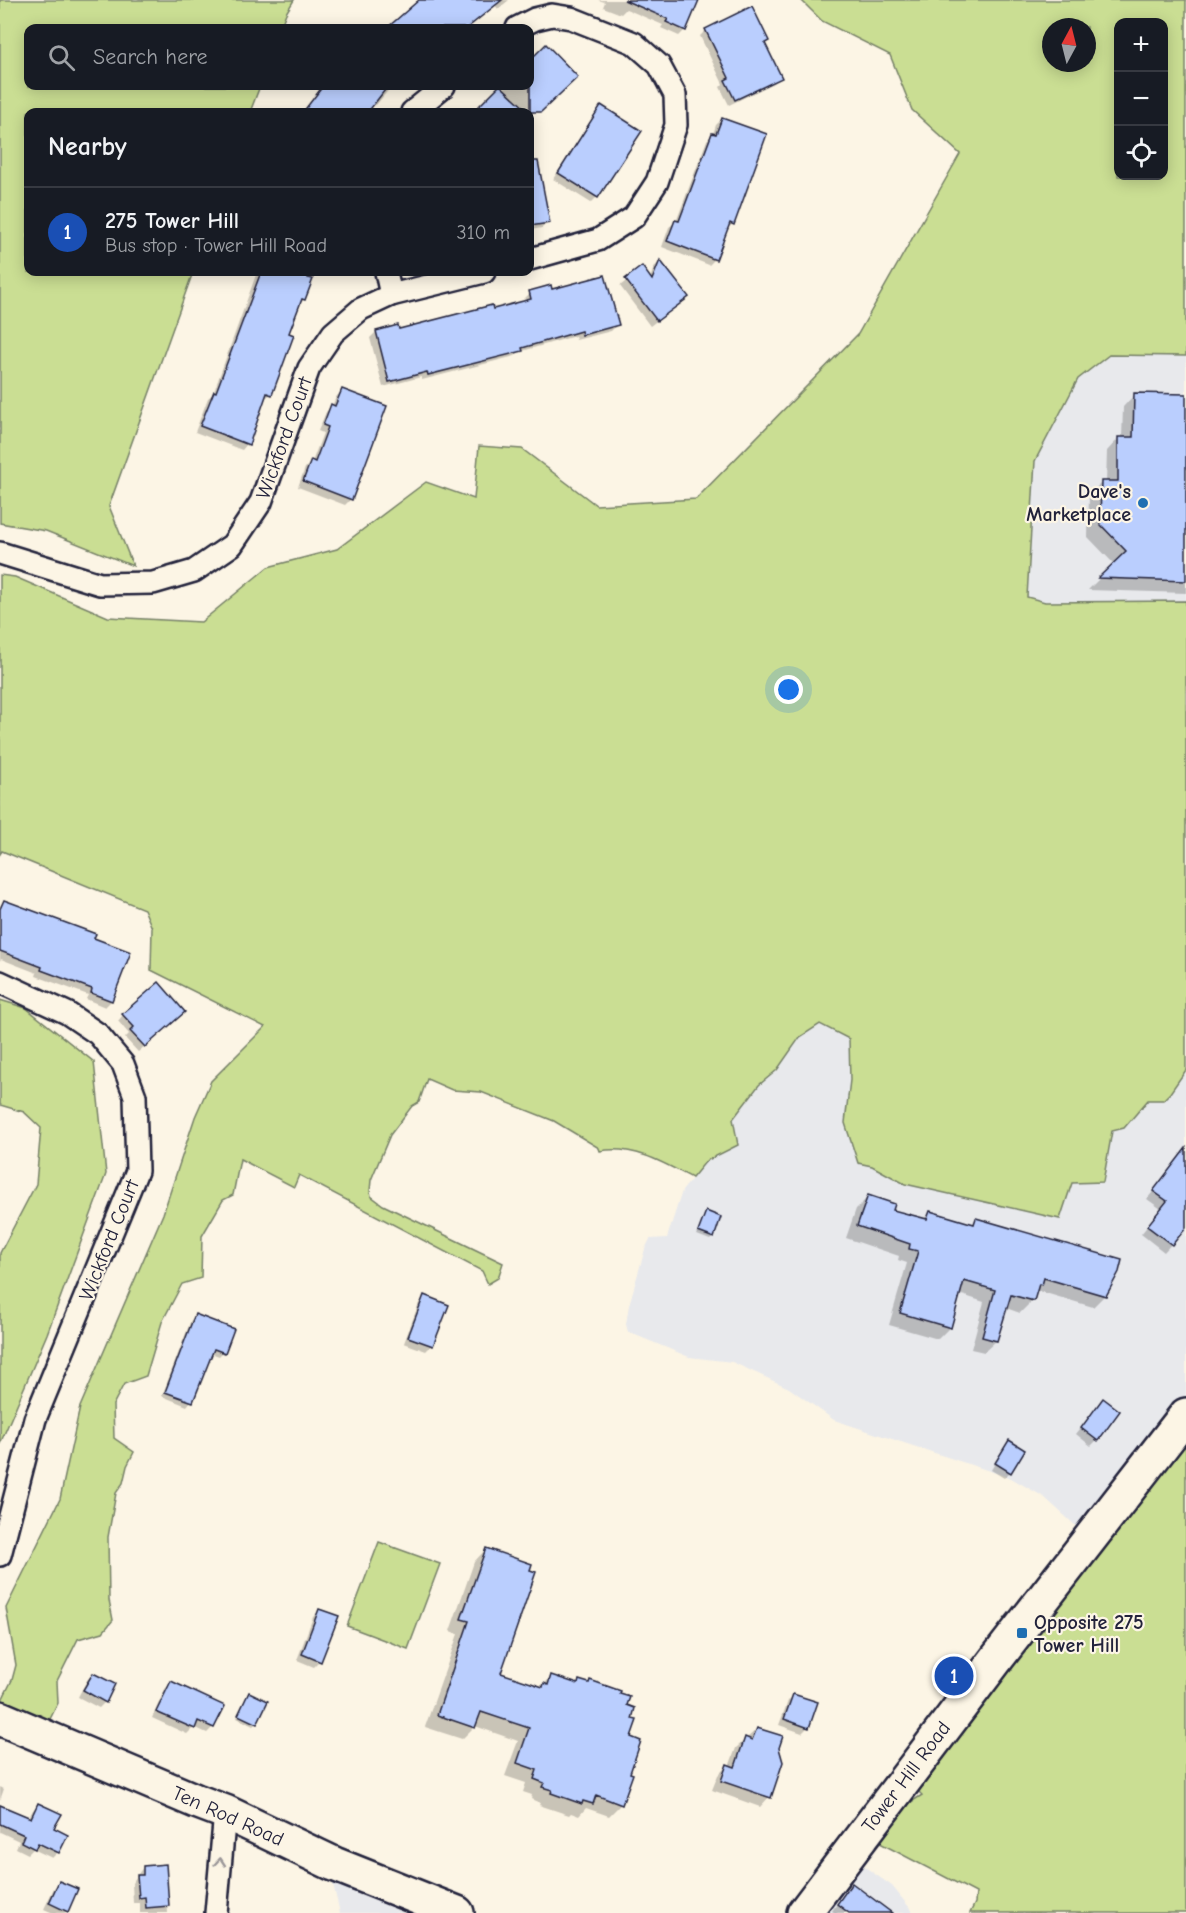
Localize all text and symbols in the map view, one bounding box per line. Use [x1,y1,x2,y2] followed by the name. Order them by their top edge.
[1042,18,1096,72] north arrow
[1114,18,1168,180] map controls
[1114,18,1168,72] button: +
[24,24,534,90] search box
[45,41,78,74] icon: search
[93,44,208,70] text: Search here
[1114,72,1168,126] button: −
[1114,126,1168,180] button: locate
[48,132,127,162] text: Nearby
[105,208,239,234] text: 275 Tower Hill
[64,221,71,244] text: 1
[457,221,510,244] text: 310 m
[105,234,327,257] text: Bus stop · Tower Hill Road
[251,373,317,502] street label: Wickford Court
[1026,480,1131,526] place label: Dave's Marketplace
[1136,496,1150,510] marker: Dave's Marketplace
[774,675,803,704] your location
[74,1175,144,1304] street label: Wickford Court
[1034,1611,1144,1657] place label: Opposite 275 Tower Hill
[1015,1626,1029,1640] marker: Opposite 275 Tower Hill
[934,1654,974,1698] pin: 1
[857,1717,955,1837] street label: Tower Hill Road
[169,1781,287,1851] street label: Ten Rod Road
[213,1858,226,1867] one-way arrow

